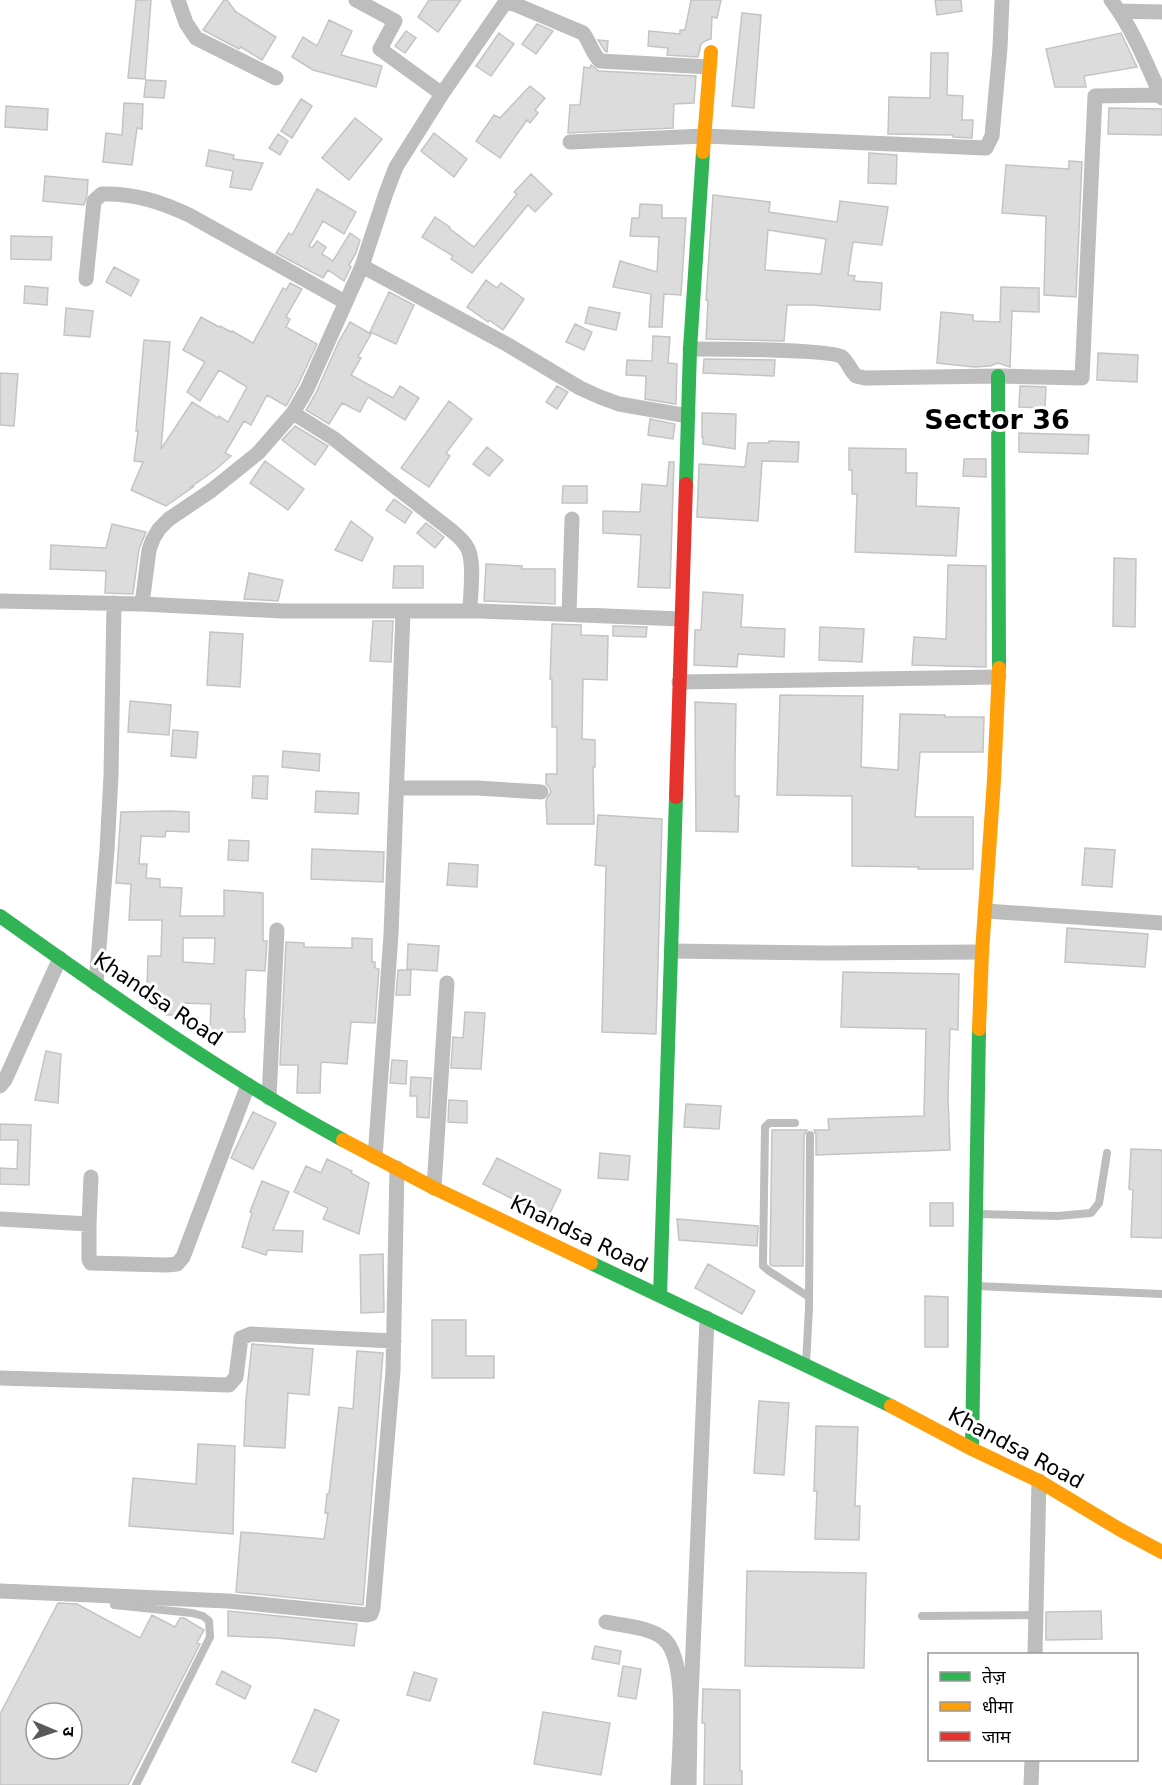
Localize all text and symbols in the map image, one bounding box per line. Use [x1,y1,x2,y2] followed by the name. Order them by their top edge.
[924,404,1070,435] district label: Sector 36
[89,947,227,1051] street label: Khandsa Road
[506,1190,652,1278] street label: Khandsa Road
[944,1402,1088,1494] street label: Khandsa Road
[928,1653,1138,1761] legend
[982,1666,1006,1687] text: तेज़
[982,1696,1013,1717] text: धीमा
[24,1701,84,1761] north arrow
[59,1726,78,1737] text: उ
[982,1726,1012,1747] text: जाम

